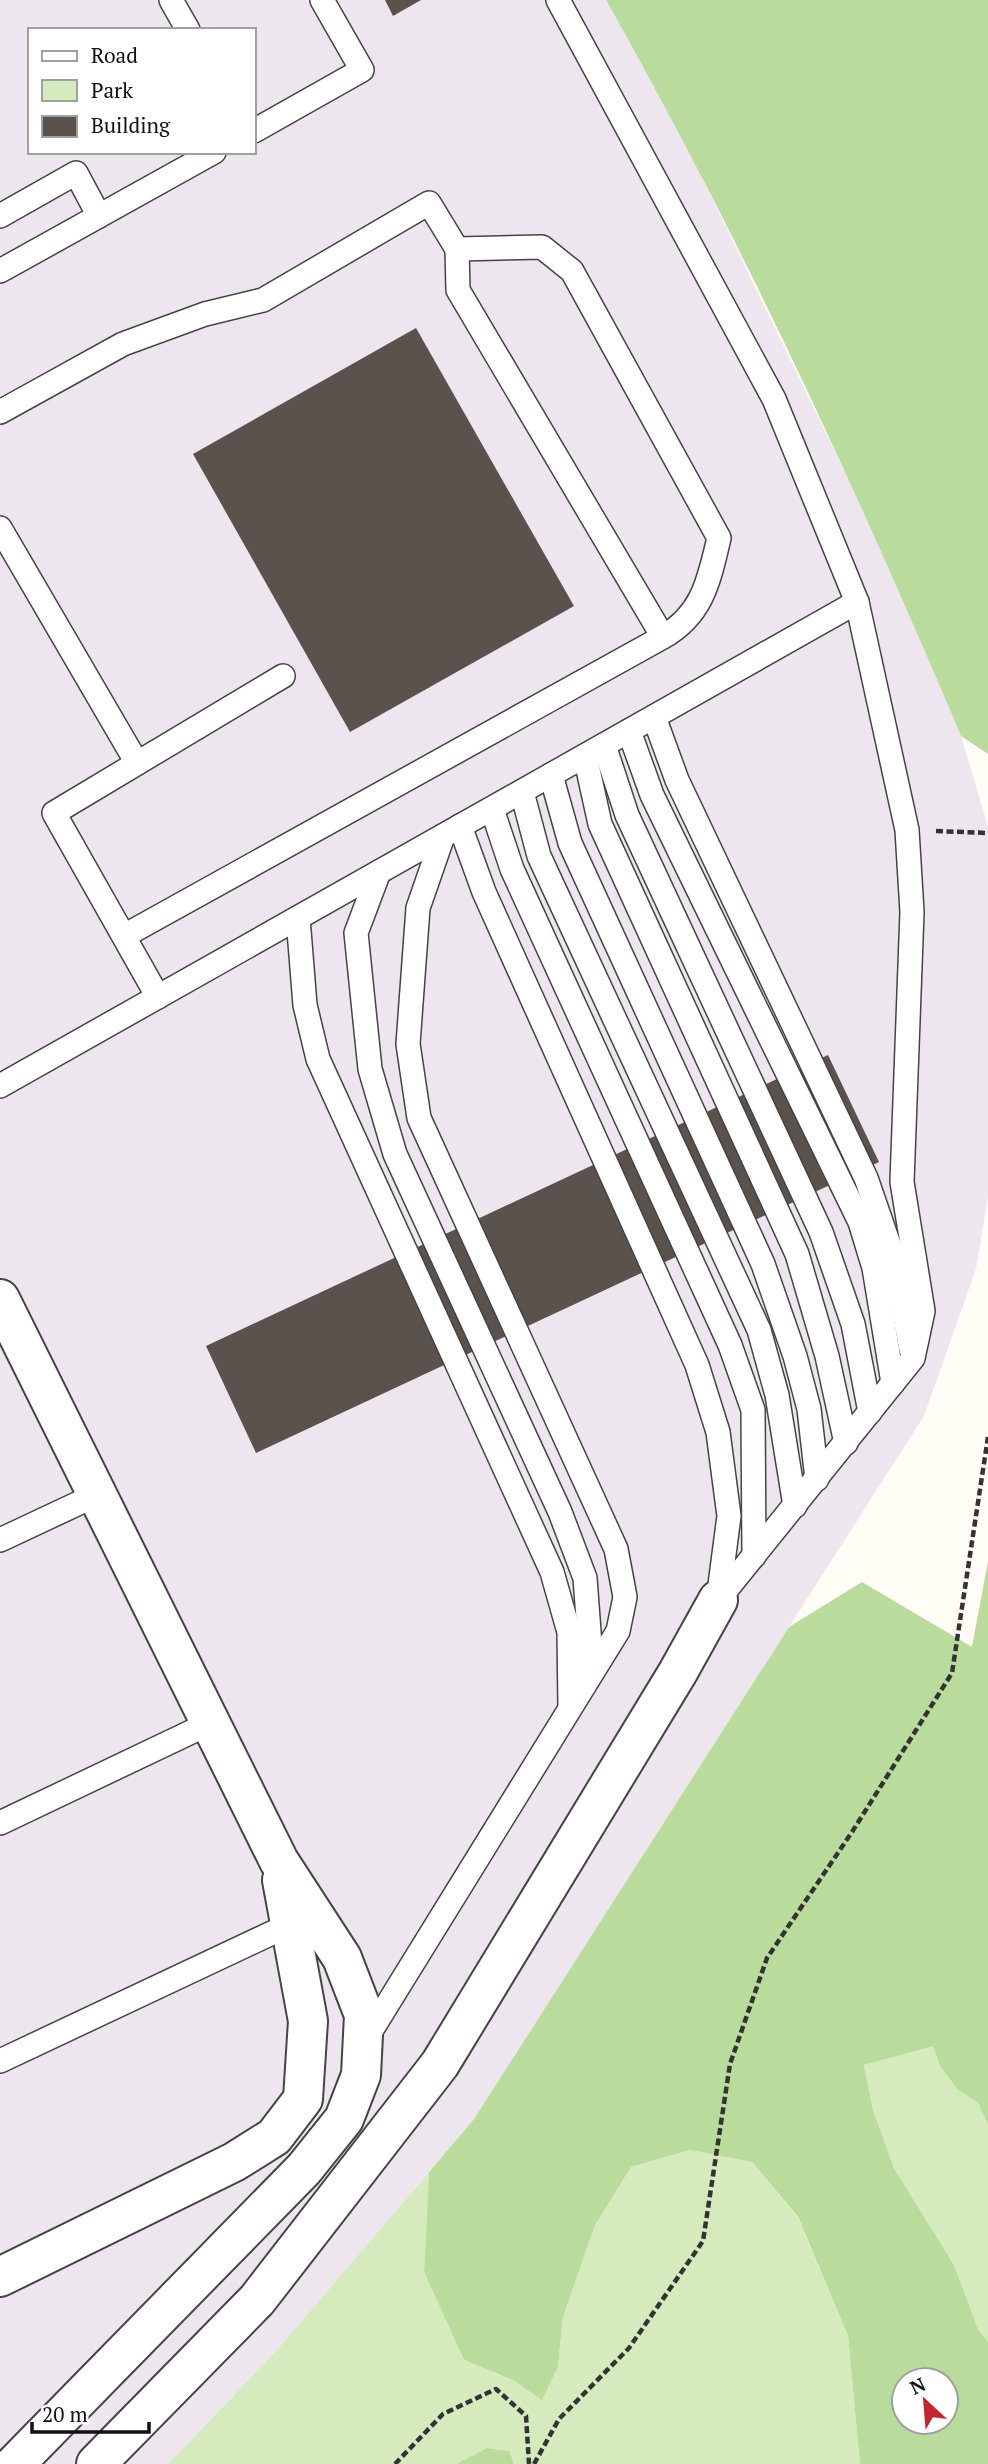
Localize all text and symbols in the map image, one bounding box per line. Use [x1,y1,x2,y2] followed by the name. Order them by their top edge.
[28,28,256,154] legend
[91,41,138,69] text: Road
[91,76,133,104] text: Park
[91,111,171,139] text: Building
[890,2366,960,2436] north arrow
[905,2371,930,2400] text: N
[32,2390,149,2434] scale bar
[42,2400,88,2428] text: 20 m

